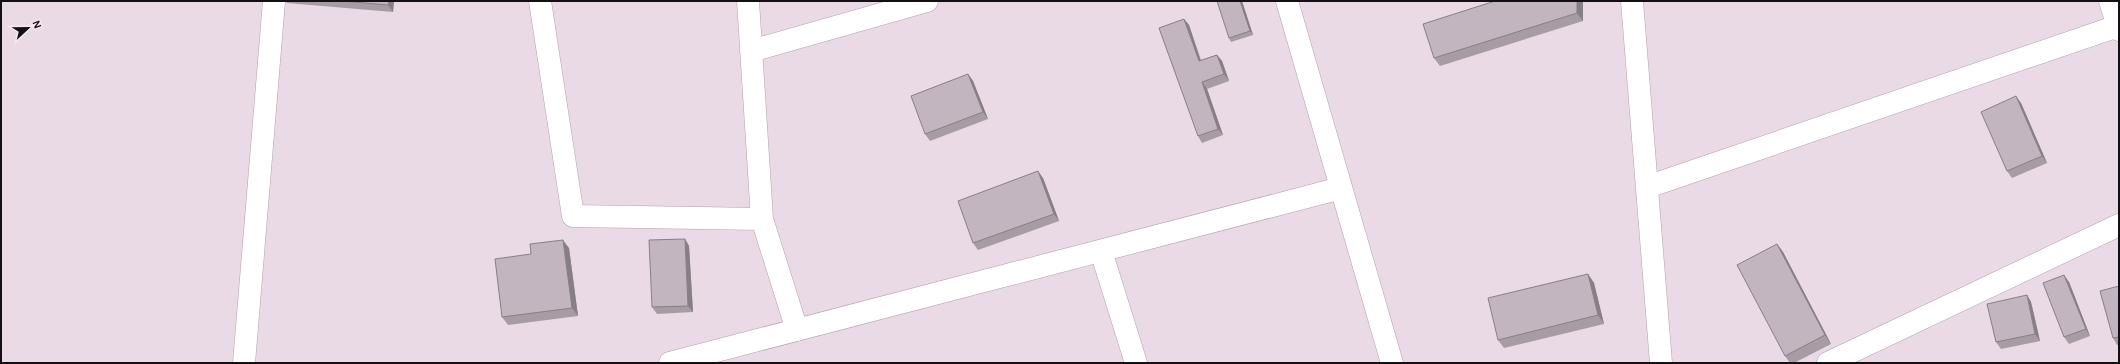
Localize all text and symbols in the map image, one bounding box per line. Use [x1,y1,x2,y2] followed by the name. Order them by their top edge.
[8,8,48,48] north arrow
[30,19,43,30] text: N

